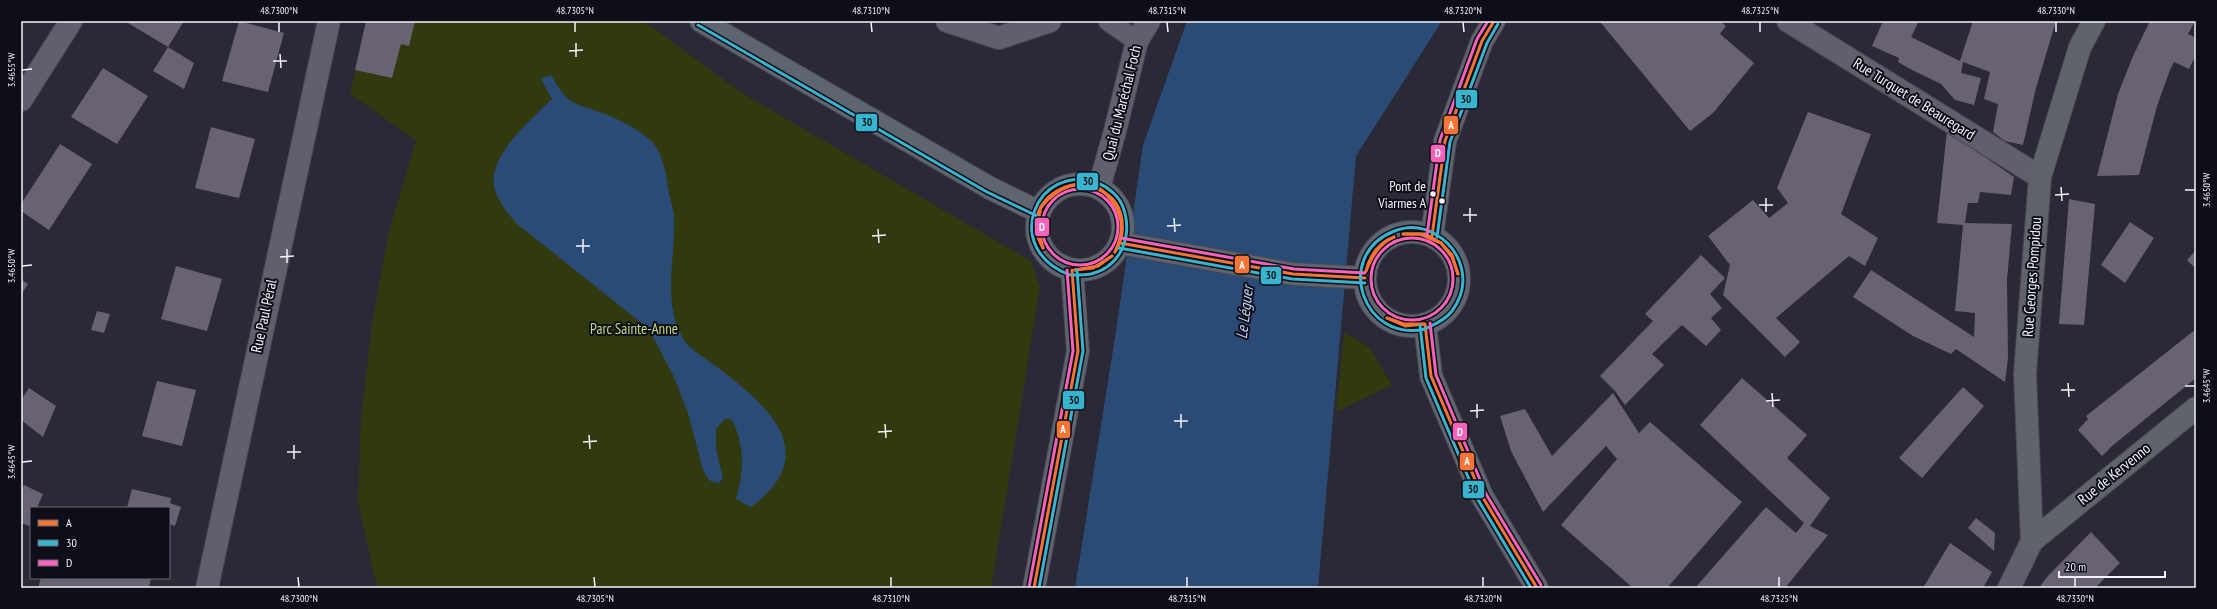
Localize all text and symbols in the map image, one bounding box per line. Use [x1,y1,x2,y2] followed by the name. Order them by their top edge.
[260,4,298,17] text: 48.7300°N
[556,4,594,17] text: 48.7305°N
[852,4,890,17] text: 48.7310°N
[1148,4,1186,17] text: 48.7315°N
[1444,4,1482,17] text: 48.7320°N
[1741,4,1779,17] text: 48.7325°N
[2037,4,2075,17] text: 48.7330°N
[1098,43,1145,163] street label: Quai du Maréchal Foch
[5,53,18,87] text: 3.4655°W
[1850,53,1979,144] street label: Rue Turquet de Beauregard
[1455,89,1478,109] line badge: 30
[1461,92,1471,106] text: 30
[855,113,878,132] line badge: 30
[862,115,872,129] text: 30
[1443,115,1459,135] line badge: A
[1447,118,1454,132] text: A
[1430,144,1446,163] line badge: D
[1435,146,1441,160] text: D
[1076,172,1099,191] line badge: 30
[2200,173,2213,207] text: 3.4650°W
[1083,174,1093,188] text: 30
[1377,177,1426,212] place label: Pont de Viarmes A
[1428,189,1438,199] marker: Pont de Viarmes A
[1437,196,1447,206] unlabelled marker
[2018,216,2045,337] street label: Rue Georges Pompidou
[1034,217,1050,237] line badge: D
[1039,220,1045,234] text: D
[5,249,18,283] text: 3.4650°W
[1234,255,1250,274] line badge: A
[1238,258,1245,272] text: A
[1260,266,1282,285] line badge: 30
[1266,268,1276,282] text: 30
[246,277,281,354] street label: Rue Paul Péral
[1231,282,1257,340] water label: Le Léguer
[590,319,678,338] park label: Parc Sainte-Anne
[2200,369,2213,403] text: 3.4645°W
[1062,390,1085,410] line badge: 30
[1069,393,1079,407] text: 30
[1056,420,1071,439] line badge: A
[1059,422,1066,436] text: A
[1452,422,1468,441] line badge: D
[1457,425,1463,439] text: D
[2074,439,2154,509] street label: Rue de Kervenno
[5,445,18,479] text: 3.4645°W
[1459,452,1475,471] line badge: A
[1463,454,1470,468] text: A
[1462,480,1485,499] line badge: 30
[1468,482,1478,496] text: 30
[30,507,170,579] legend
[66,515,72,530] text: A
[66,535,77,550] text: 30
[2059,553,2165,579] scale bar
[66,555,72,570] text: D
[2065,559,2086,574] text: 20 m
[280,592,318,605] text: 48.7300°N
[576,592,614,605] text: 48.7305°N
[872,592,910,605] text: 48.7310°N
[1168,592,1206,605] text: 48.7315°N
[1464,592,1502,605] text: 48.7320°N
[1760,592,1798,605] text: 48.7325°N
[2056,592,2094,605] text: 48.7330°N

